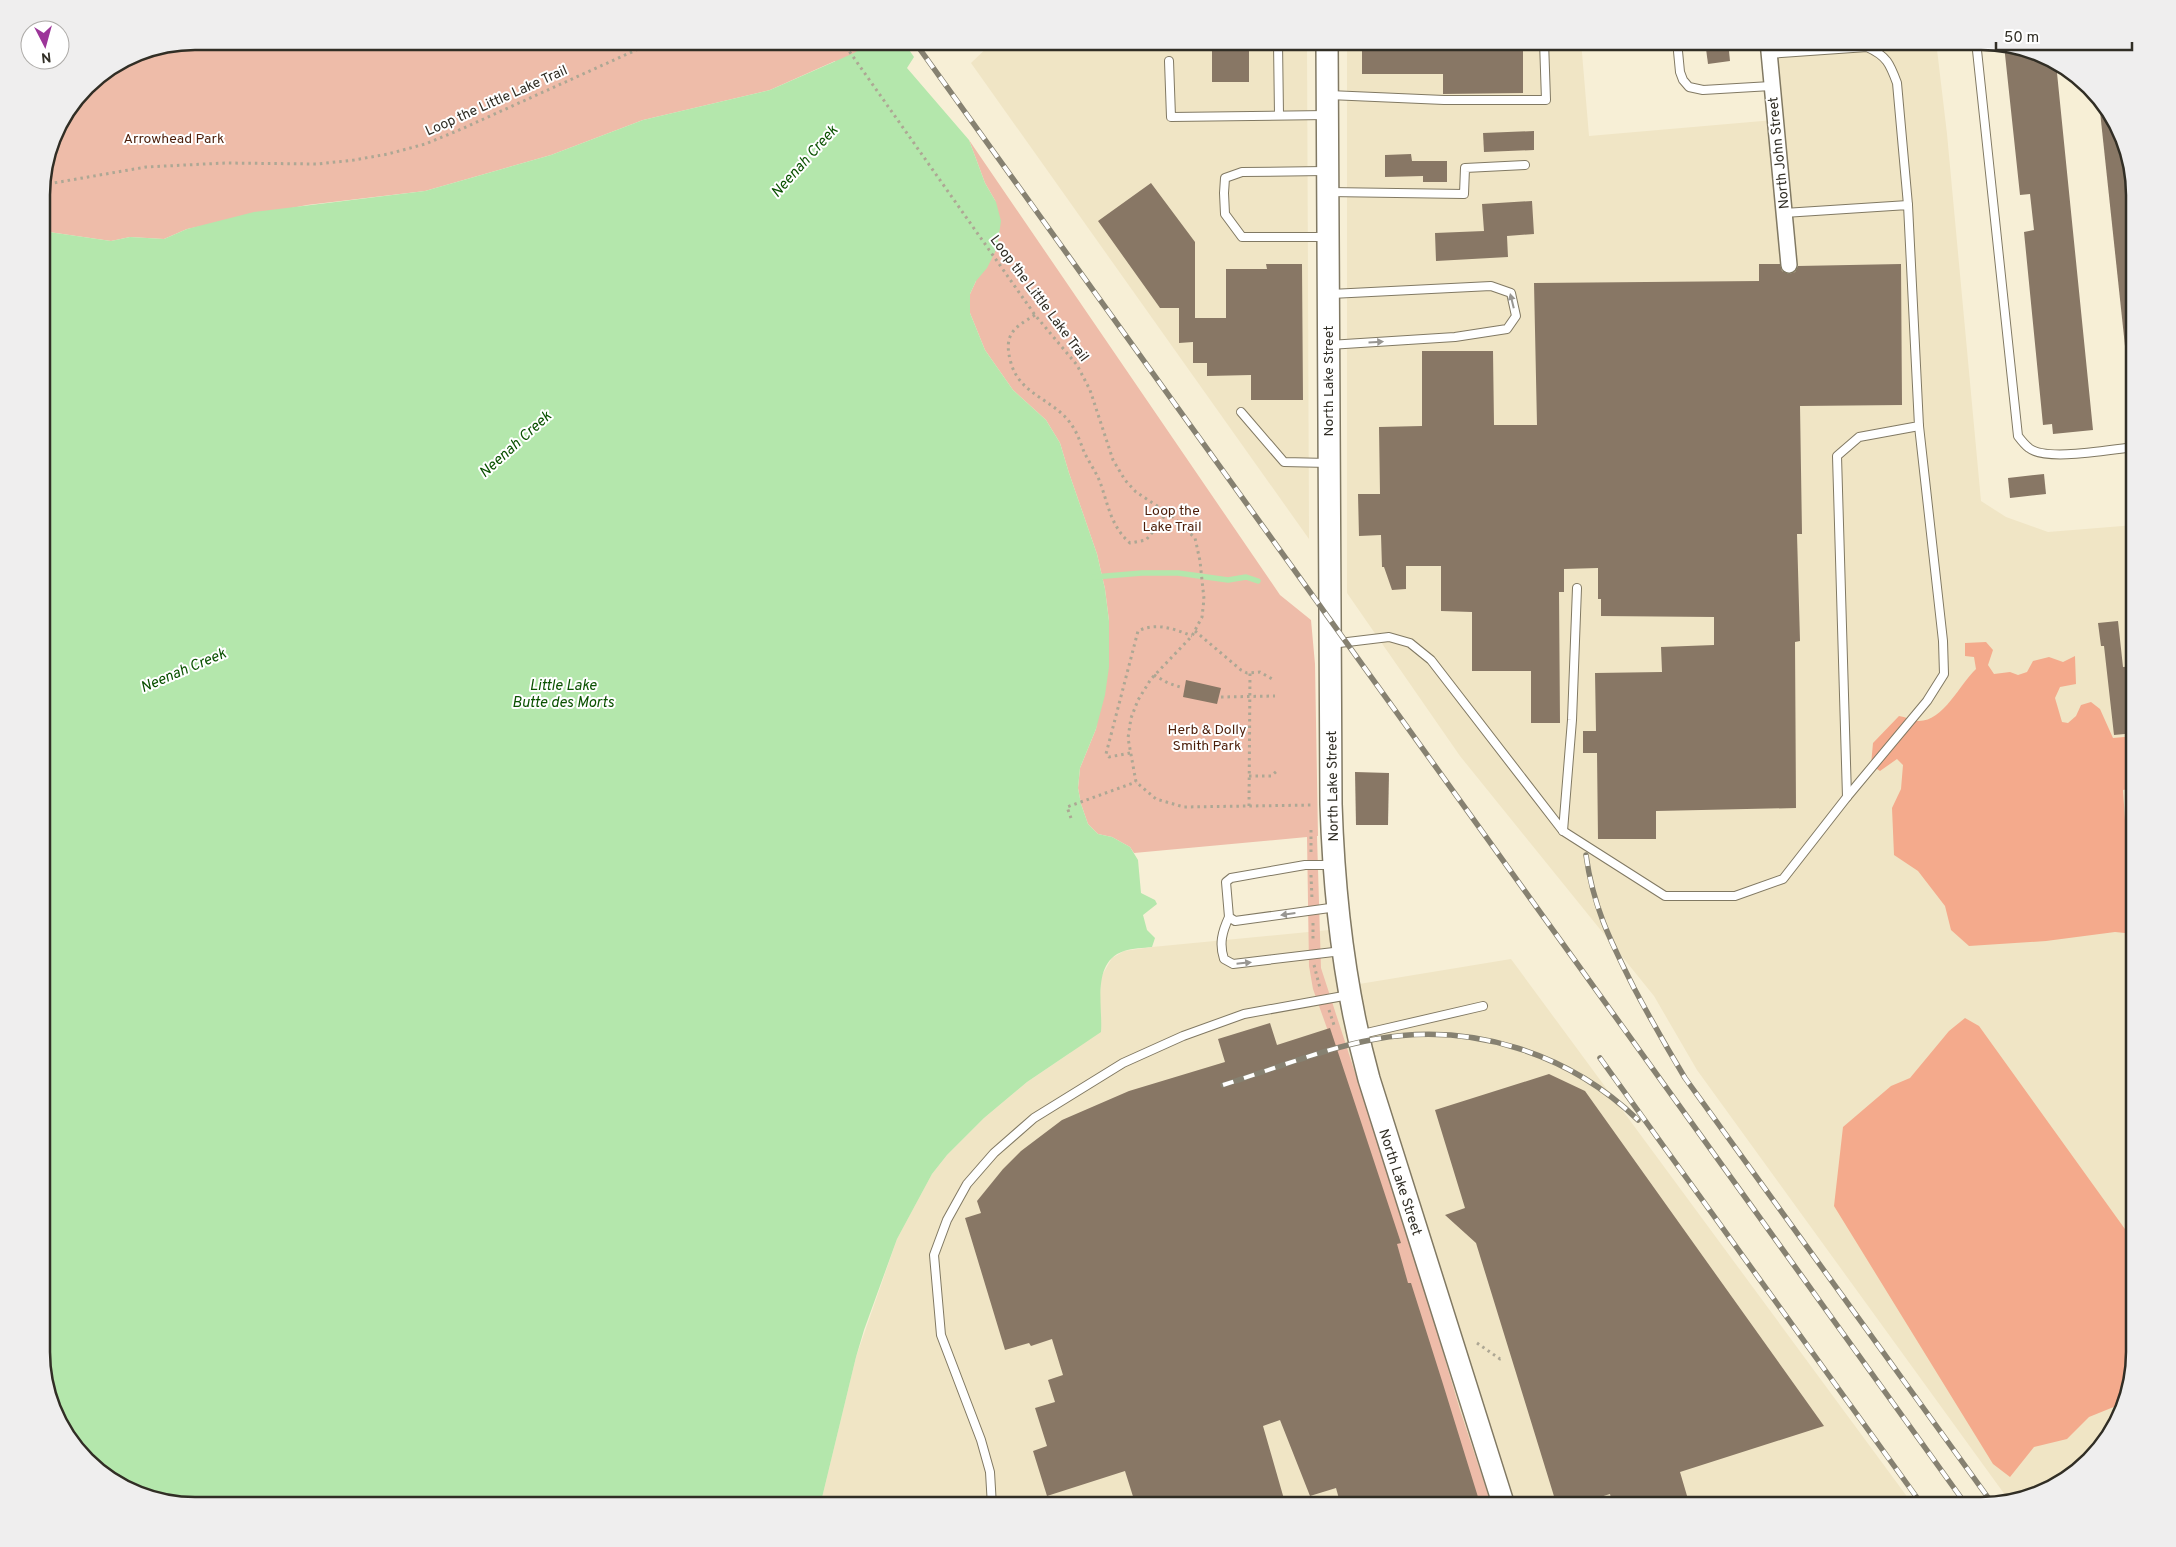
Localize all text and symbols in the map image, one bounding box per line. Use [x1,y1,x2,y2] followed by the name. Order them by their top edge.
[20,20,70,70] north arrow
[1996,20,2132,52] scale bar
[2004,29,2039,48] text: 50 m
[40,47,52,65] text: N
[423,62,570,140] street label: Loop the Little Lake Trail
[1765,96,1794,210] street label: North John Street
[768,121,843,202] water label: Neenah Creek
[124,131,224,148] park label: Arrowhead Park
[986,232,1092,365] street label: Loop the Little Lake Trail
[1508,293,1516,309] one-way arrow
[1321,325,1338,437] street label: North Lake Street
[1368,338,1384,346] one-way arrow
[476,407,557,483] water label: Neenah Creek
[1142,503,1202,536] park label: Loop the Lake Trail
[138,645,230,698] water label: Neenah Creek
[512,677,614,713] water label: Little Lake Butte des Morts
[1168,722,1246,755] park label: Herb & Dolly Smith Park
[1324,730,1343,842] street label: North Lake Street
[1280,910,1296,918] one-way arrow
[1236,959,1252,967] one-way arrow
[1374,1127,1425,1238] street label: North Lake Street

